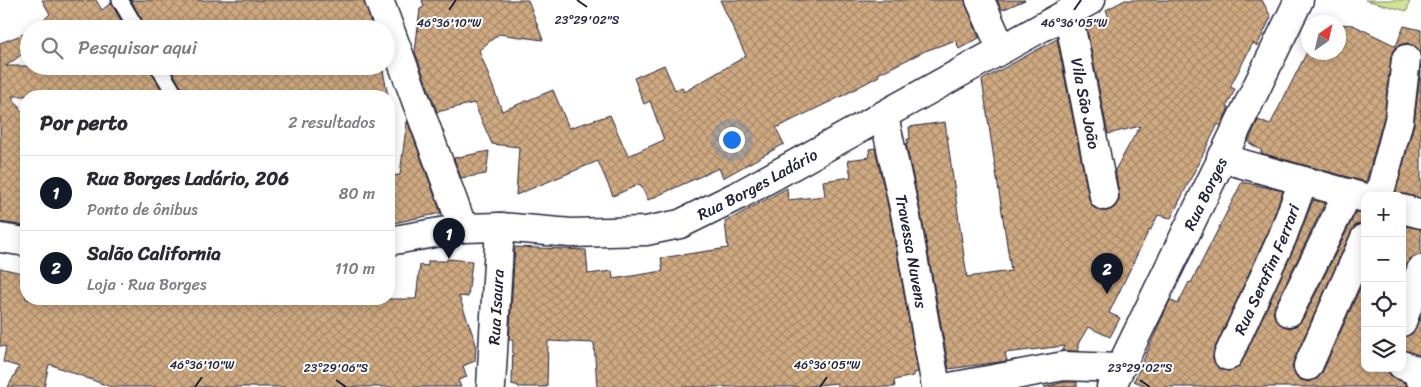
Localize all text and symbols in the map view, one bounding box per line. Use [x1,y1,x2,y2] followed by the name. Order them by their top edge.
[555,9,620,31] text: 23°29'02"S
[417,12,482,34] text: 46°36'10"W
[1041,12,1108,34] text: 46°36'05"W
[1301,15,1346,60] north arrow
[20,20,395,75] search box
[78,31,197,64] text: Pesquisar aqui
[38,34,66,62] icon: search
[1062,55,1108,152] street label: Vila São João
[40,104,128,142] text: Por perto
[288,108,375,137] text: 2 resultados
[719,127,745,153] your location
[692,140,823,229] street label: Rua Borges Ladário
[1175,152,1236,235] street label: Rua Borges
[87,162,289,195] text: Rua Borges Ladário, 206
[53,179,59,208] text: 1
[339,179,375,208] text: 80 m
[886,192,936,311] street label: Travessa Nuvens
[1361,192,1406,372] map controls
[1361,192,1406,237] button: +
[87,195,198,224] text: Ponto de ônibus
[1226,199,1309,340] street label: Rua Serafim Ferrari
[433,218,465,259] pin: 1
[87,237,221,270] text: Salão California
[1361,237,1406,282] button: −
[1091,253,1123,294] pin: 2
[51,254,61,283] text: 2
[335,254,375,283] text: 110 m
[479,268,513,346] street label: Rua Isaura
[87,270,206,299] text: Loja · Rua Borges
[1361,282,1406,327] button: locate
[1361,327,1406,372] button: layers
[170,354,235,376] text: 46°36'10"W
[794,354,861,376] text: 46°36'05"W
[304,357,369,379] text: 23°29'06"S
[1108,357,1173,379] text: 23°29'02"S

